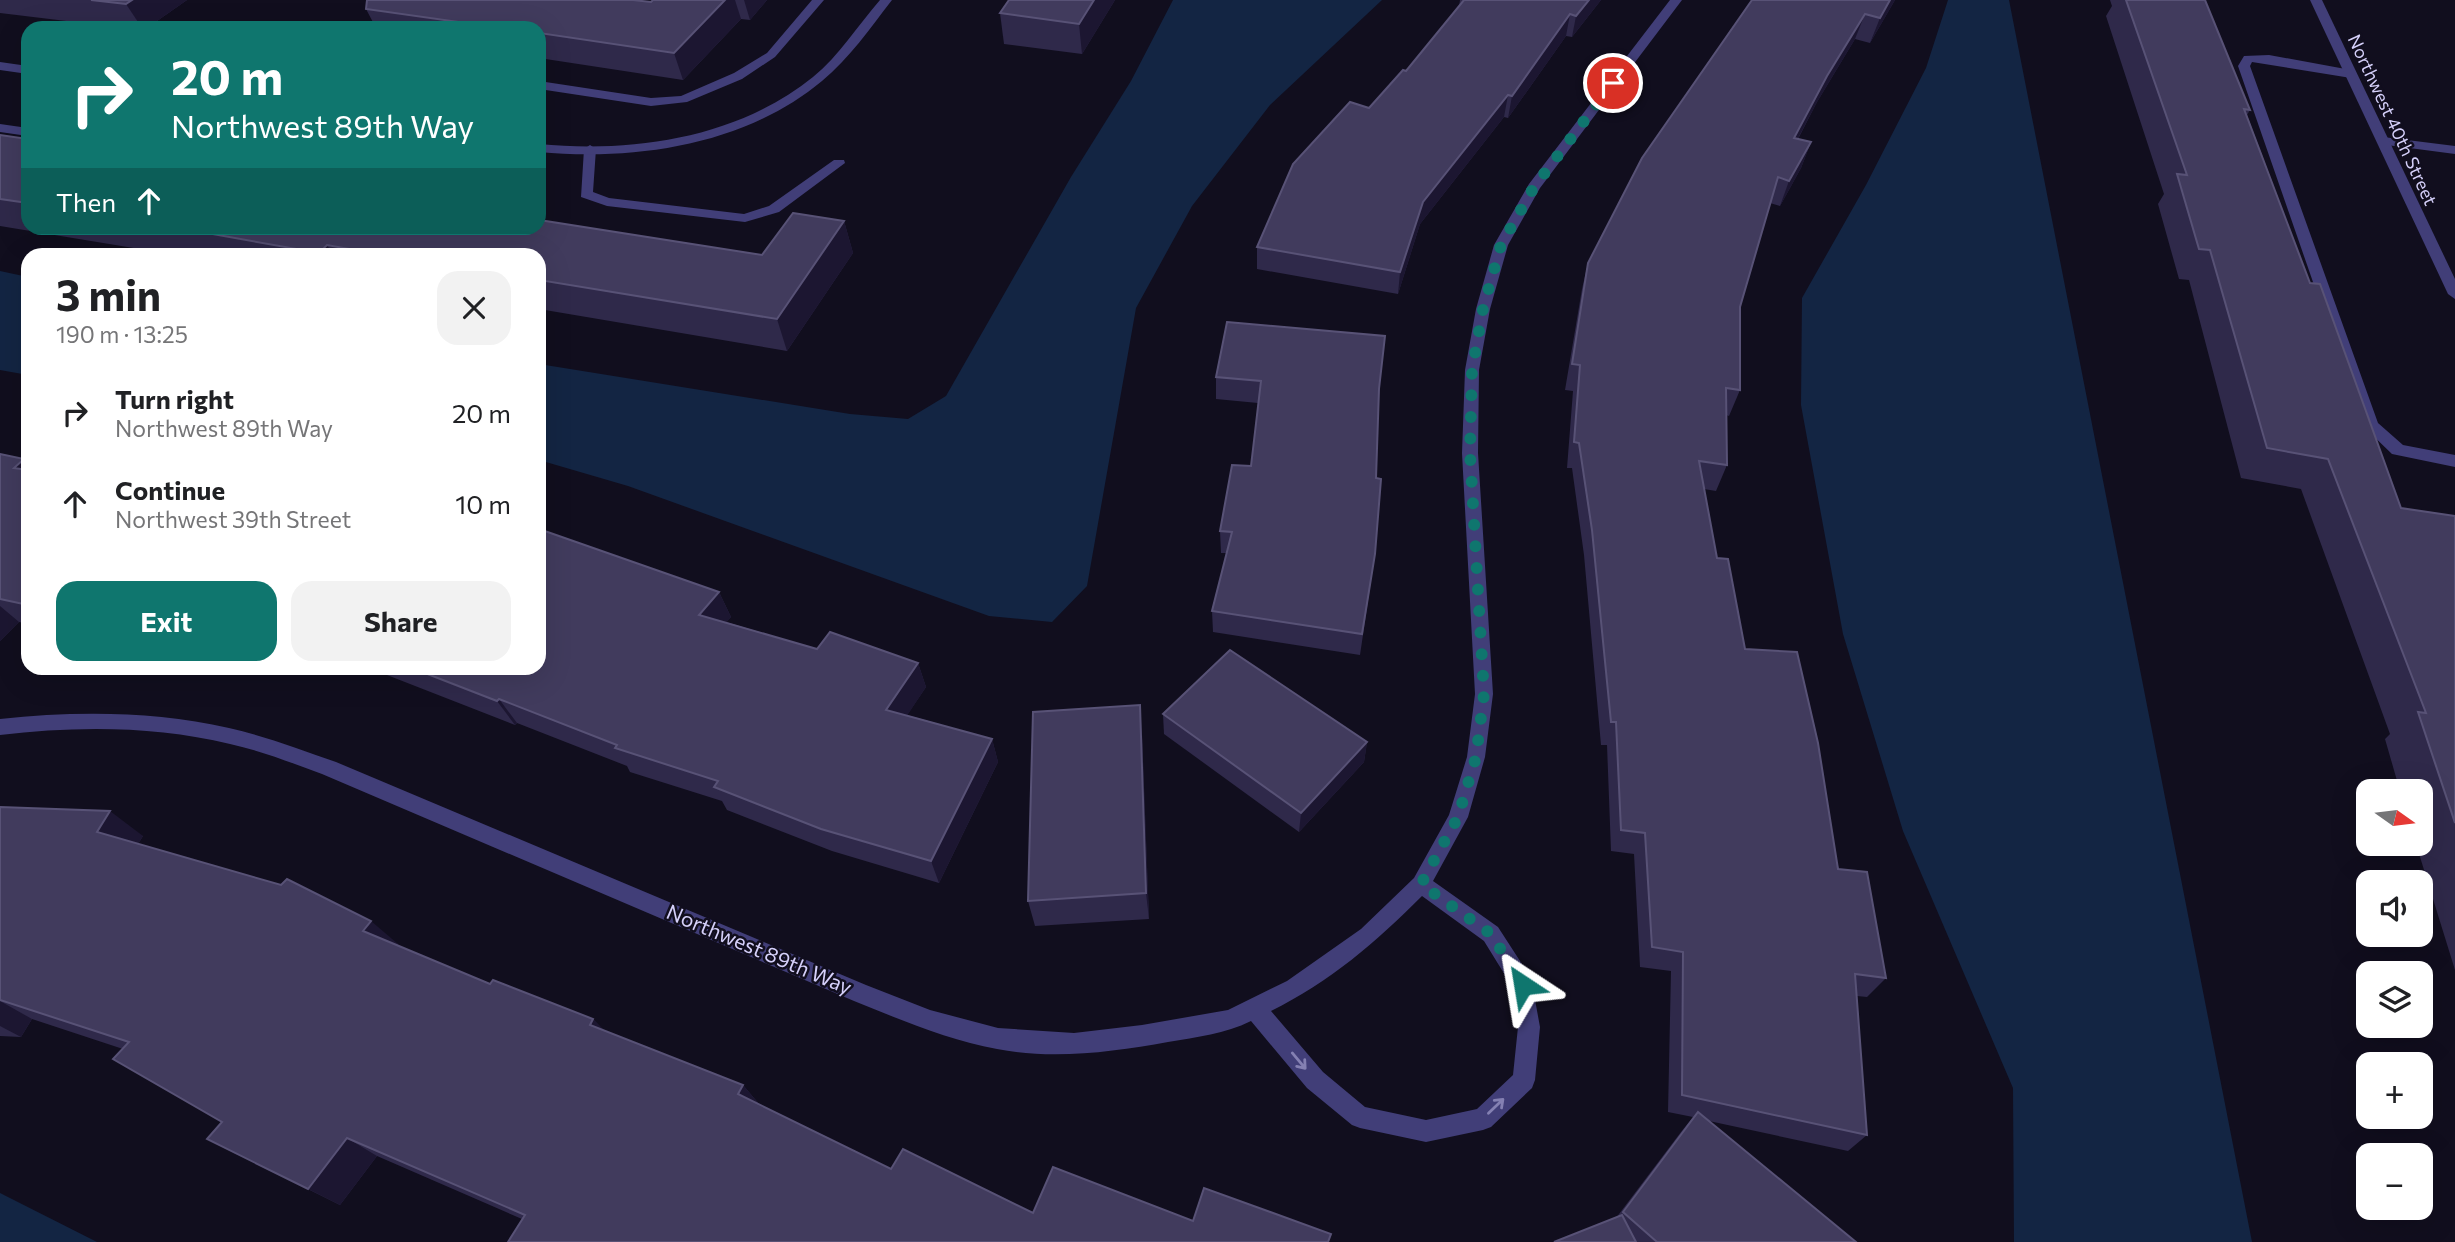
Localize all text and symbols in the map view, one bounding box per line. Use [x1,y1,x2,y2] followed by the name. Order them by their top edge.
[2344,31,2442,209] street label: Northwest 40th Street
[171,45,283,105] text: 20 m
[56,49,147,140] icon: right
[1583,53,1643,113] pin
[1594,64,1632,102] icon: arrive
[171,105,474,145] text: Northwest 89th Way
[130,182,168,220] icon: ahead
[56,186,116,217] text: Then
[56,268,161,320] text: 3 min
[437,271,511,345] button: close
[56,320,188,348] text: 190 m · 13:25
[115,383,234,414] text: Turn right
[56,394,94,432] icon: right
[452,397,511,428] text: 20 m
[115,414,333,442] text: Northwest 89th Way
[115,474,225,505] text: Continue
[56,485,94,523] icon: ahead
[455,488,511,519] text: 10 m
[115,505,351,533] text: Northwest 39th Street
[56,581,277,661] button: Exit
[291,581,511,661] button: Share
[2356,779,2432,856] north arrow
[2356,779,2433,1220] map controls
[2356,870,2433,947] button: sound
[663,898,856,999] street label: Northwest 89th Way
[1486,948,1560,1022] position arrow
[2356,961,2433,1038] button: layers
[1291,1051,1307,1069] one-way arrow
[2356,1052,2433,1129] button: +
[1488,1098,1505,1115] one-way arrow
[2356,1143,2433,1220] button: −

